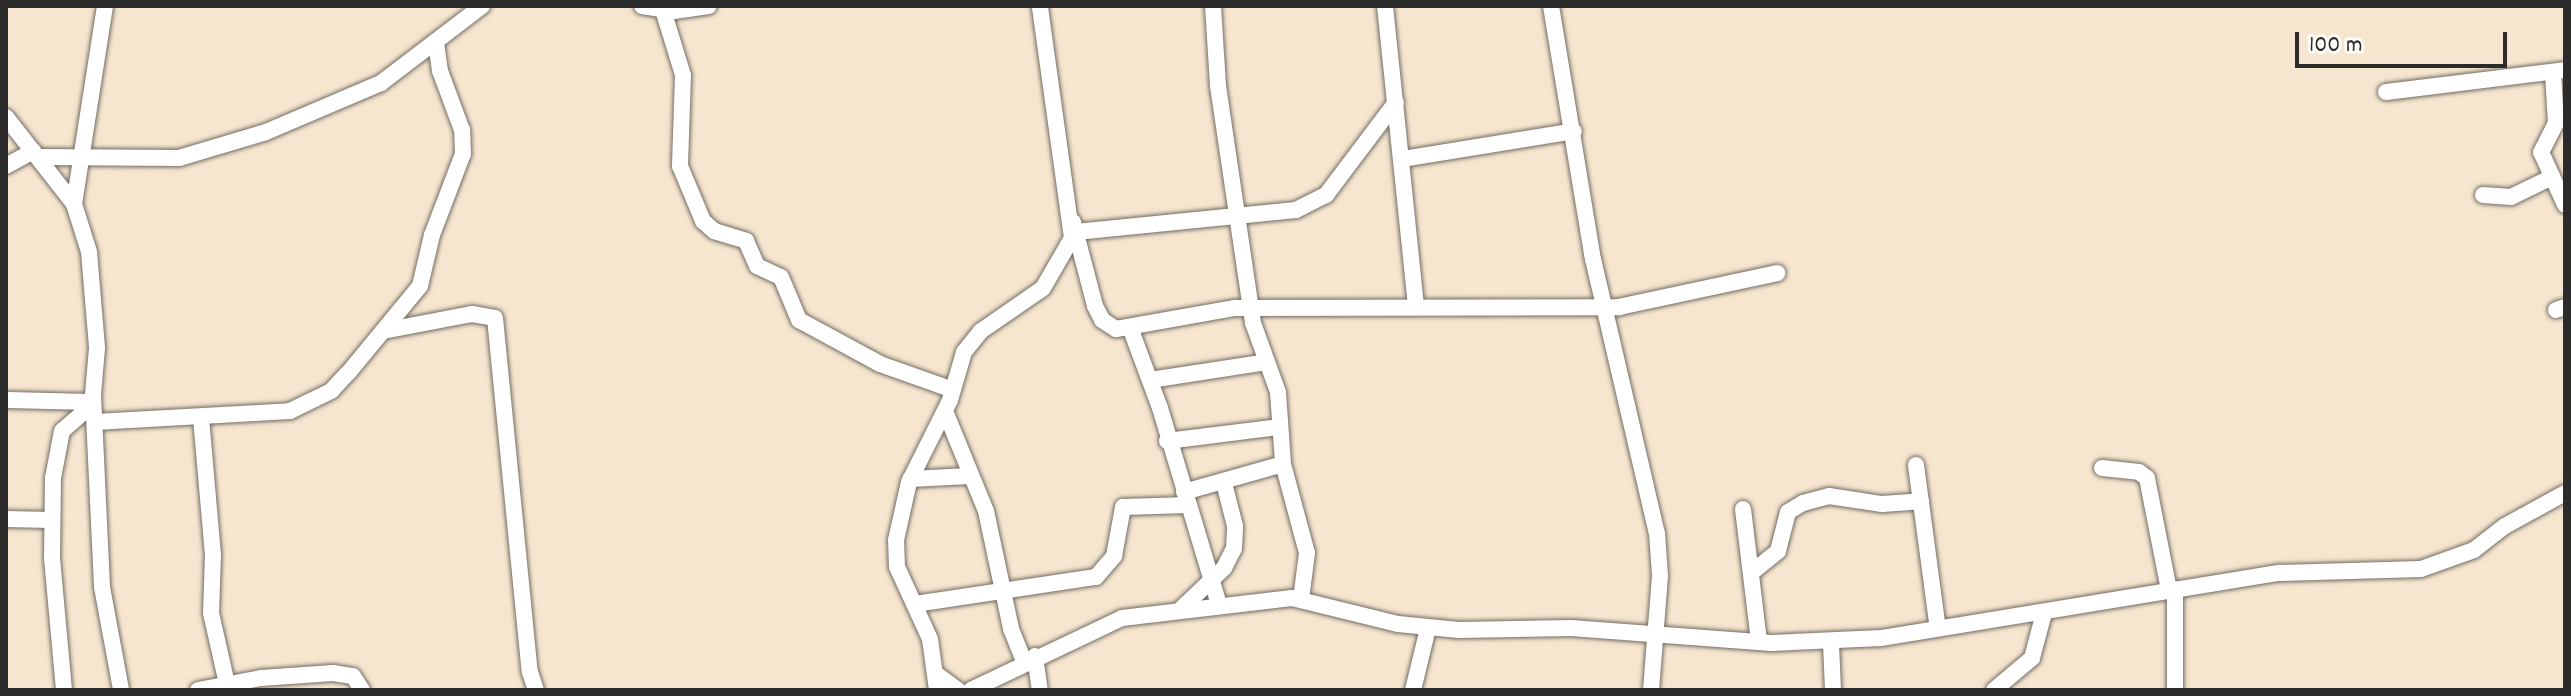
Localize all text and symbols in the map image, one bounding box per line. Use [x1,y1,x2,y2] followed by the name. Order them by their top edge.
[2299,16,2511,66] scale bar
[2309,29,2362,63] text: 100 m

